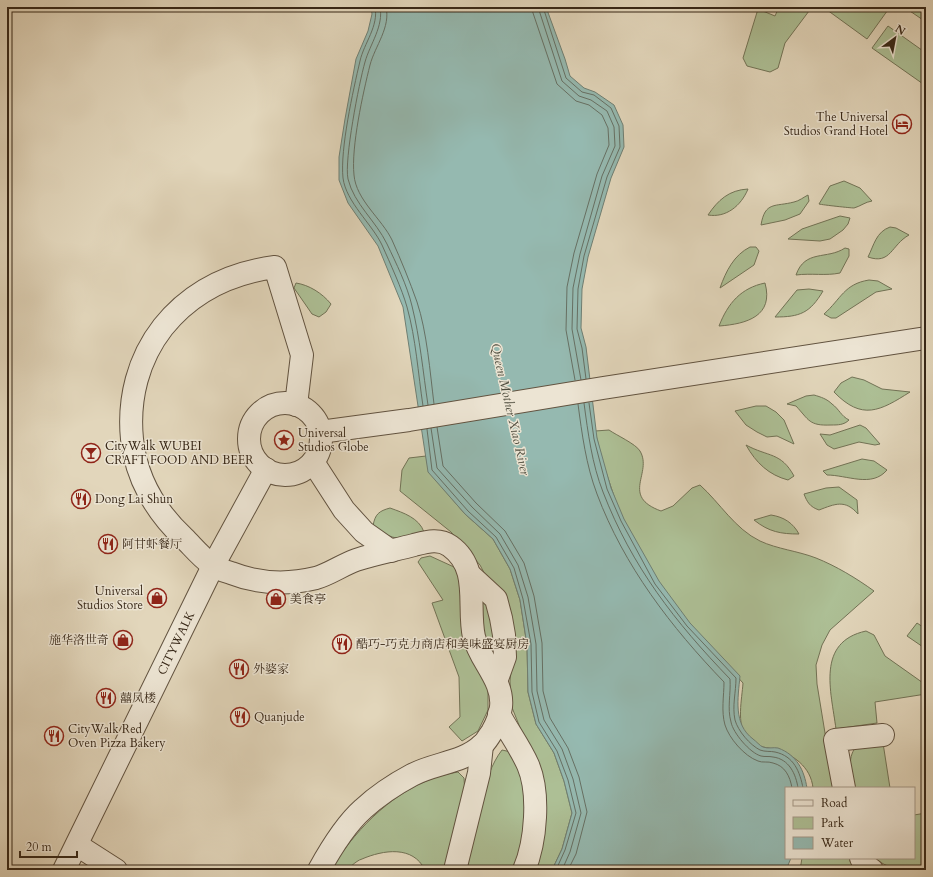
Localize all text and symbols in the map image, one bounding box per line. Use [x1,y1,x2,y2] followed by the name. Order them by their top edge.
[875,18,915,58] north arrow
[892,21,908,39] text: N
[784,109,888,139] place label: The Universal Studios Grand Hotel
[891,113,913,135] hotel icon: The Universal Studios Grand Hotel
[486,342,534,478] water label: Queen Mother Xiao River
[298,425,369,455] place label: Universal Studios Globe
[273,429,295,451] place icon: Universal Studios Globe
[105,438,254,468] place label: CityWalk WUBEI CRAFT FOOD AND BEER
[80,442,102,464] bar icon: CityWalk WUBEI CRAFT FOOD AND BEER
[70,488,92,510] restaurant icon: Dong Lai Shun
[95,491,173,507] place label: Dong Lai Shun
[97,533,119,555] restaurant icon: 阿甘虾餐厅
[122,536,182,552] place label: 阿甘虾餐厅
[77,583,143,613] place label: Universal Studios Store
[146,587,168,609] shop icon: Universal Studios Store
[265,588,287,610] shop icon: 美食亭
[290,591,326,607] place label: 美食亭
[154,608,198,678] street label: CITYWALK
[112,629,134,651] shop icon: 施华洛世奇
[49,632,109,648] place label: 施华洛世奇
[331,633,353,655] restaurant icon: 酷巧-巧克力商店和美味盛宴厨房
[356,636,529,652] place label: 酷巧-巧克力商店和美味盛宴厨房
[228,658,250,680] restaurant icon: 外婆家
[253,661,289,677] place label: 外婆家
[95,687,117,709] restaurant icon: 囍凤楼
[120,690,156,706] place label: 囍凤楼
[229,706,251,728] restaurant icon: Quanjude
[254,709,305,725] place label: Quanjude
[68,721,166,751] place label: CityWalk Red Oven Pizza Bakery
[43,725,65,747] restaurant icon: CityWalk Red Oven Pizza Bakery
[785,787,915,859] legend
[821,795,848,811] text: Road
[821,815,845,831] text: Park
[20,833,77,859] scale bar
[820,835,854,851] text: Water
[26,839,53,855] text: 20 m

